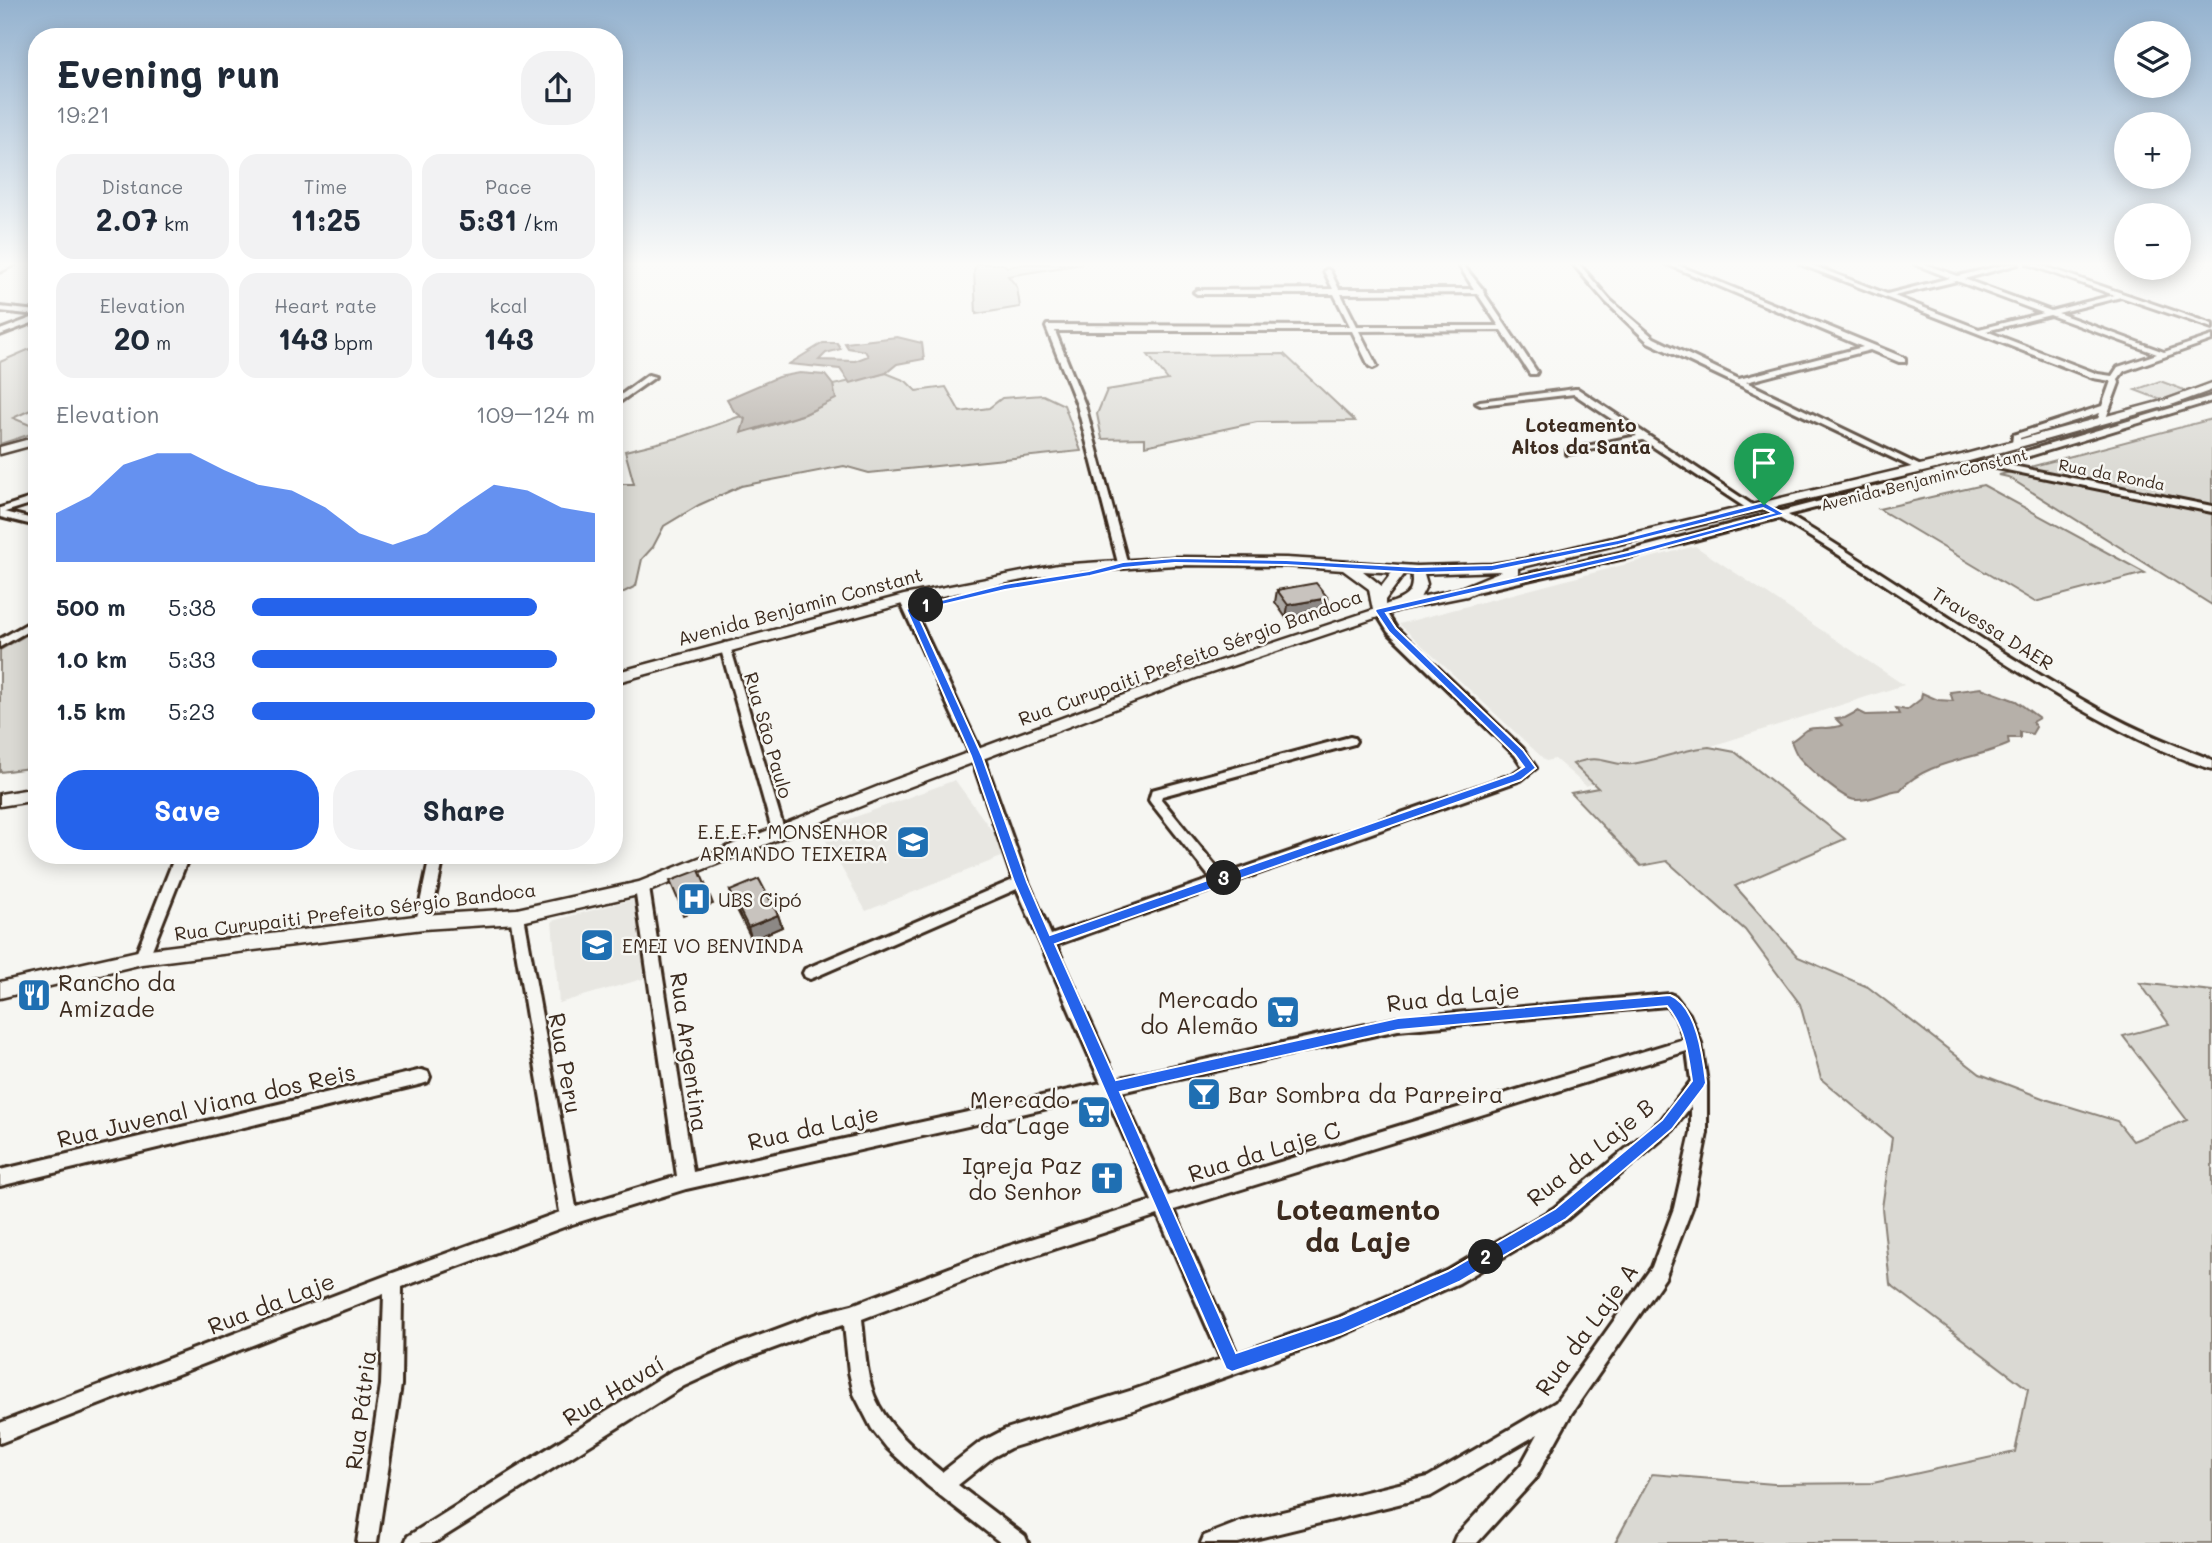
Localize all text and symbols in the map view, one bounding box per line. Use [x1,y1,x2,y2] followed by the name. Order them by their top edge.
[2114,21,2191,280] map controls
[2114,21,2191,98] button: layers
[56,48,280,98] text: Evening run
[521,51,595,125] button: share
[56,99,110,129] text: 19:21
[2114,112,2191,189] button: +
[102,174,183,199] text: Distance
[304,174,347,199] text: Time
[485,174,532,199] text: Pace
[96,199,158,239] text: 2.07
[290,199,361,239] text: 11:25
[459,199,517,239] text: 5:31
[2114,203,2191,280] button: −
[158,211,189,236] text: km
[517,211,558,236] text: /km
[100,293,185,318] text: Elevation
[274,293,377,318] text: Heart rate
[490,293,527,318] text: kcal
[114,318,150,358] text: 20
[278,318,328,358] text: 143
[483,318,534,358] text: 143
[150,330,171,355] text: m
[328,330,373,355] text: bpm
[56,399,159,429] text: Elevation
[476,399,595,429] text: 109–124 m
[1511,412,1651,459] district label: Loteamento Altos da Santa
[1734,433,1794,505] pin
[1818,443,2030,515] street label: Avenida Benjamin Constant
[1745,444,1783,482] icon: arrive
[2057,453,2167,495] street label: Rua da Ronda
[675,561,925,651] street label: Avenida Benjamin Constant
[1927,580,2059,676] street label: Travessa DAER
[1015,583,1365,731] street label: Rua Curupaiti Prefeito Sérgio Bandoca
[908,588,944,622] pin: 1
[56,592,126,622] text: 500 m
[168,592,216,622] text: 5:38
[921,592,930,617] text: 1
[56,644,127,674] text: 1.0 km
[168,644,216,674] text: 5:33
[739,669,799,801] street label: Rua São Paulo
[56,696,126,726] text: 1.5 km
[168,696,215,726] text: 5:23
[56,770,319,850] button: Save
[333,770,595,850] button: Share
[697,819,888,866] place label: E.E.E.F. MONSENHOR ARMANDO TEIXEIRA
[894,823,932,861] school or university icon: E.E.E.F. MONSENHOR ARMANDO TEIXEIRA
[1206,860,1242,896] pin: 3
[1218,865,1229,890] text: 3
[173,876,537,946] street label: Rua Curupaiti Prefeito Sérgio Bandoca
[675,880,713,918] hospital icon: UBS Cipó
[718,887,802,912] place label: UBS Cipó
[578,926,616,964] school or university icon: EMEI VO BENVINDA
[622,933,804,958] place label: EMEI VO BENVINDA
[58,967,176,1023] place label: Rancho da Amizade
[664,970,716,1134] street label: Rua Argentina
[1385,974,1521,1018] street label: Rua da Laje
[15,976,53,1014] restaurant icon: Rancho da Amizade
[1140,984,1258,1040] place label: Mercado do Alemão
[1264,993,1302,1031] supermarket icon: Mercado do Alemão
[542,1010,590,1116] street label: Rua Peru
[54,1056,358,1154] street label: Rua Juvenal Viana dos Reis
[1185,1075,1223,1113] bar icon: Bar Sombra da Parreira
[1228,1079,1503,1109] place label: Bar Sombra da Parreira
[970,1084,1070,1140] place label: Mercado da Lage
[1520,1091,1660,1213] street label: Rua da Laje B
[1075,1093,1113,1131] supermarket icon: Mercado da Lage
[744,1097,882,1157] street label: Rua da Laje
[1184,1114,1344,1188] street label: Rua da Laje C
[962,1150,1082,1206] place label: Igreja Paz do Senhor
[1088,1159,1126,1197] church icon: Igreja Paz do Senhor
[1276,1191,1440,1259] district label: Loteamento da Laje
[1468,1240,1504,1274] pin: 2
[1480,1244,1491,1269] text: 2
[1528,1257,1644,1401] street label: Rua da Laje A
[203,1265,339,1341] street label: Rua da Laje
[338,1348,382,1472] street label: Rua Pátria
[557,1348,669,1432] street label: Rua Havaí

